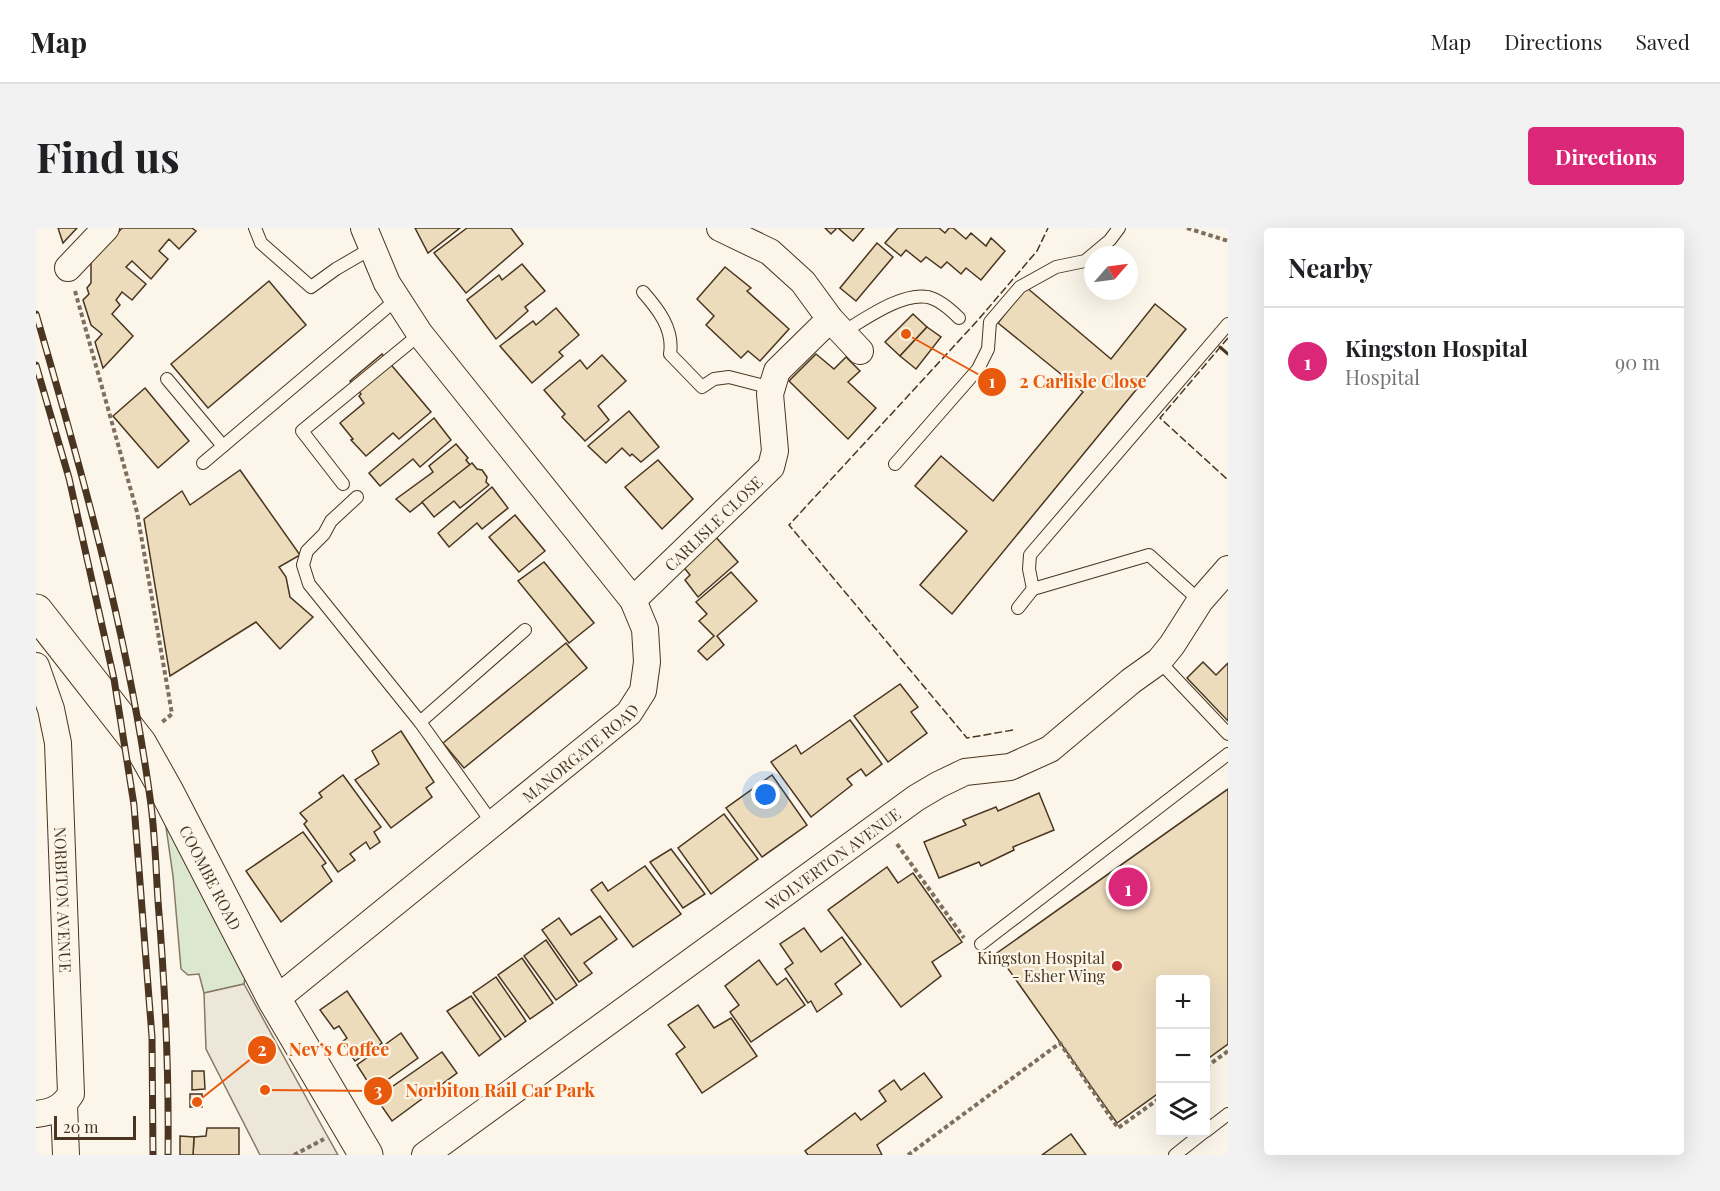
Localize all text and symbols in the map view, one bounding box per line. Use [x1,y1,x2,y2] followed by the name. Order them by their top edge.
[30,23,87,60] text: Map
[1430,27,1471,55] text: Map
[1504,27,1602,55] text: Directions
[1635,27,1690,55] text: Saved
[1528,127,1684,185] button: Directions
[36,128,180,184] text: Find us
[1084,246,1138,300] north arrow
[1288,250,1373,285] text: Nearby
[1345,333,1528,363] text: Kingston Hospital
[1304,348,1311,375] text: 1
[1615,348,1660,375] text: 90 m
[1345,363,1420,390] text: Hospital
[977,364,1159,400] callout: 2 Carlisle Close
[989,369,996,393] text: 1
[1019,369,1147,393] text: 2 Carlisle Close
[659,471,766,575] street label: CARLISLE CLOSE
[517,700,643,806] street label: MANORGATE ROAD
[751,780,780,809] your location
[760,803,904,915] street label: WOLVERTON AVENUE
[175,821,247,933] street label: COOMBE ROAD
[51,826,77,973] street label: NORBITON AVENUE
[1108,864,1148,910] pin: 1
[977,947,1106,986] place label: Kingston Hospital - Esher Wing
[1110,959,1124,973] marker: Kingston Hospital - Esher Wing
[1156,975,1210,1137] map controls
[1156,975,1210,1029] button: +
[1156,1029,1210,1083] button: −
[247,1032,402,1068] callout: Nev’s Coffee
[257,1037,267,1061] text: 2
[289,1037,389,1061] text: Nev’s Coffee
[363,1073,607,1109] callout: Norbiton Rail Car Park
[374,1078,383,1102] text: 3
[405,1078,595,1102] text: Norbiton Rail Car Park
[1156,1083,1210,1137] button: layers
[54,1113,136,1140] scale bar
[63,1116,98,1137] text: 20 m

